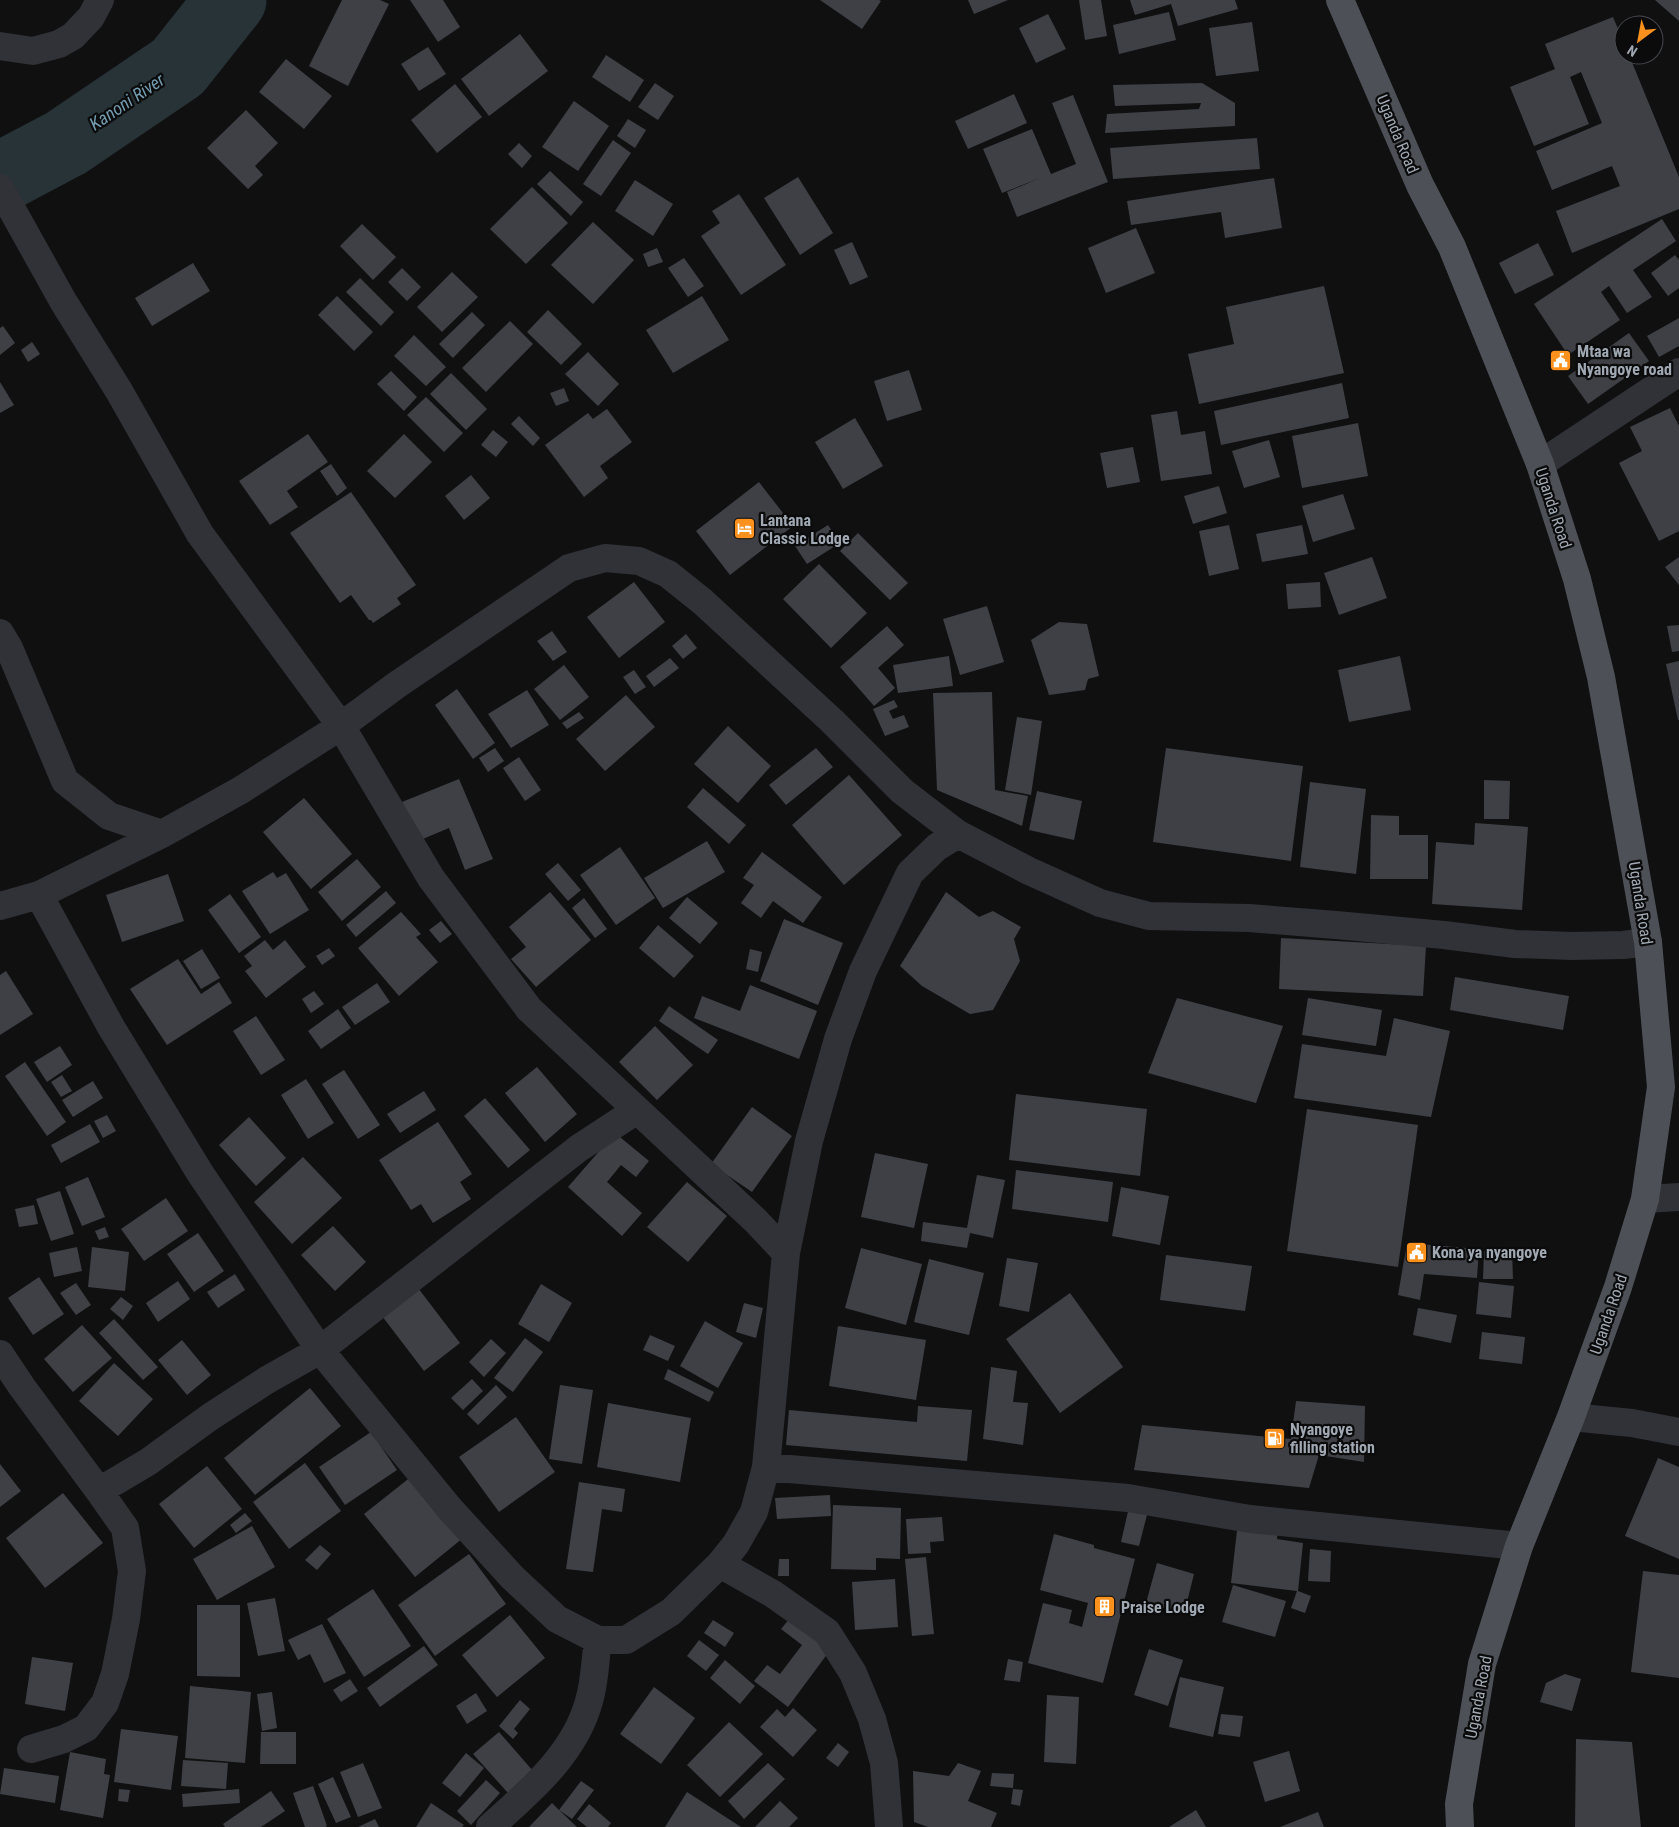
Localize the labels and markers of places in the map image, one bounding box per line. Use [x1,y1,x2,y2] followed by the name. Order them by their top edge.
[1577,342,1672,379] place label: Mtaa wa Nyangoye road
[1549,348,1573,372] public building icon: Mtaa wa Nyangoye road
[760,511,850,548] place label: Lantana Classic Lodge
[732,517,756,541] hotel icon: Lantana Classic Lodge
[1404,1240,1428,1264] public building icon: Kona ya nyangoye
[1432,1243,1547,1262] place label: Kona ya nyangoye
[1290,1420,1375,1457] place label: Nyangoye filling station
[1262,1426,1286,1450] fuel station icon: Nyangoye filling station
[1093,1595,1117,1619] building icon: Praise Lodge
[1121,1598,1205,1617] place label: Praise Lodge

